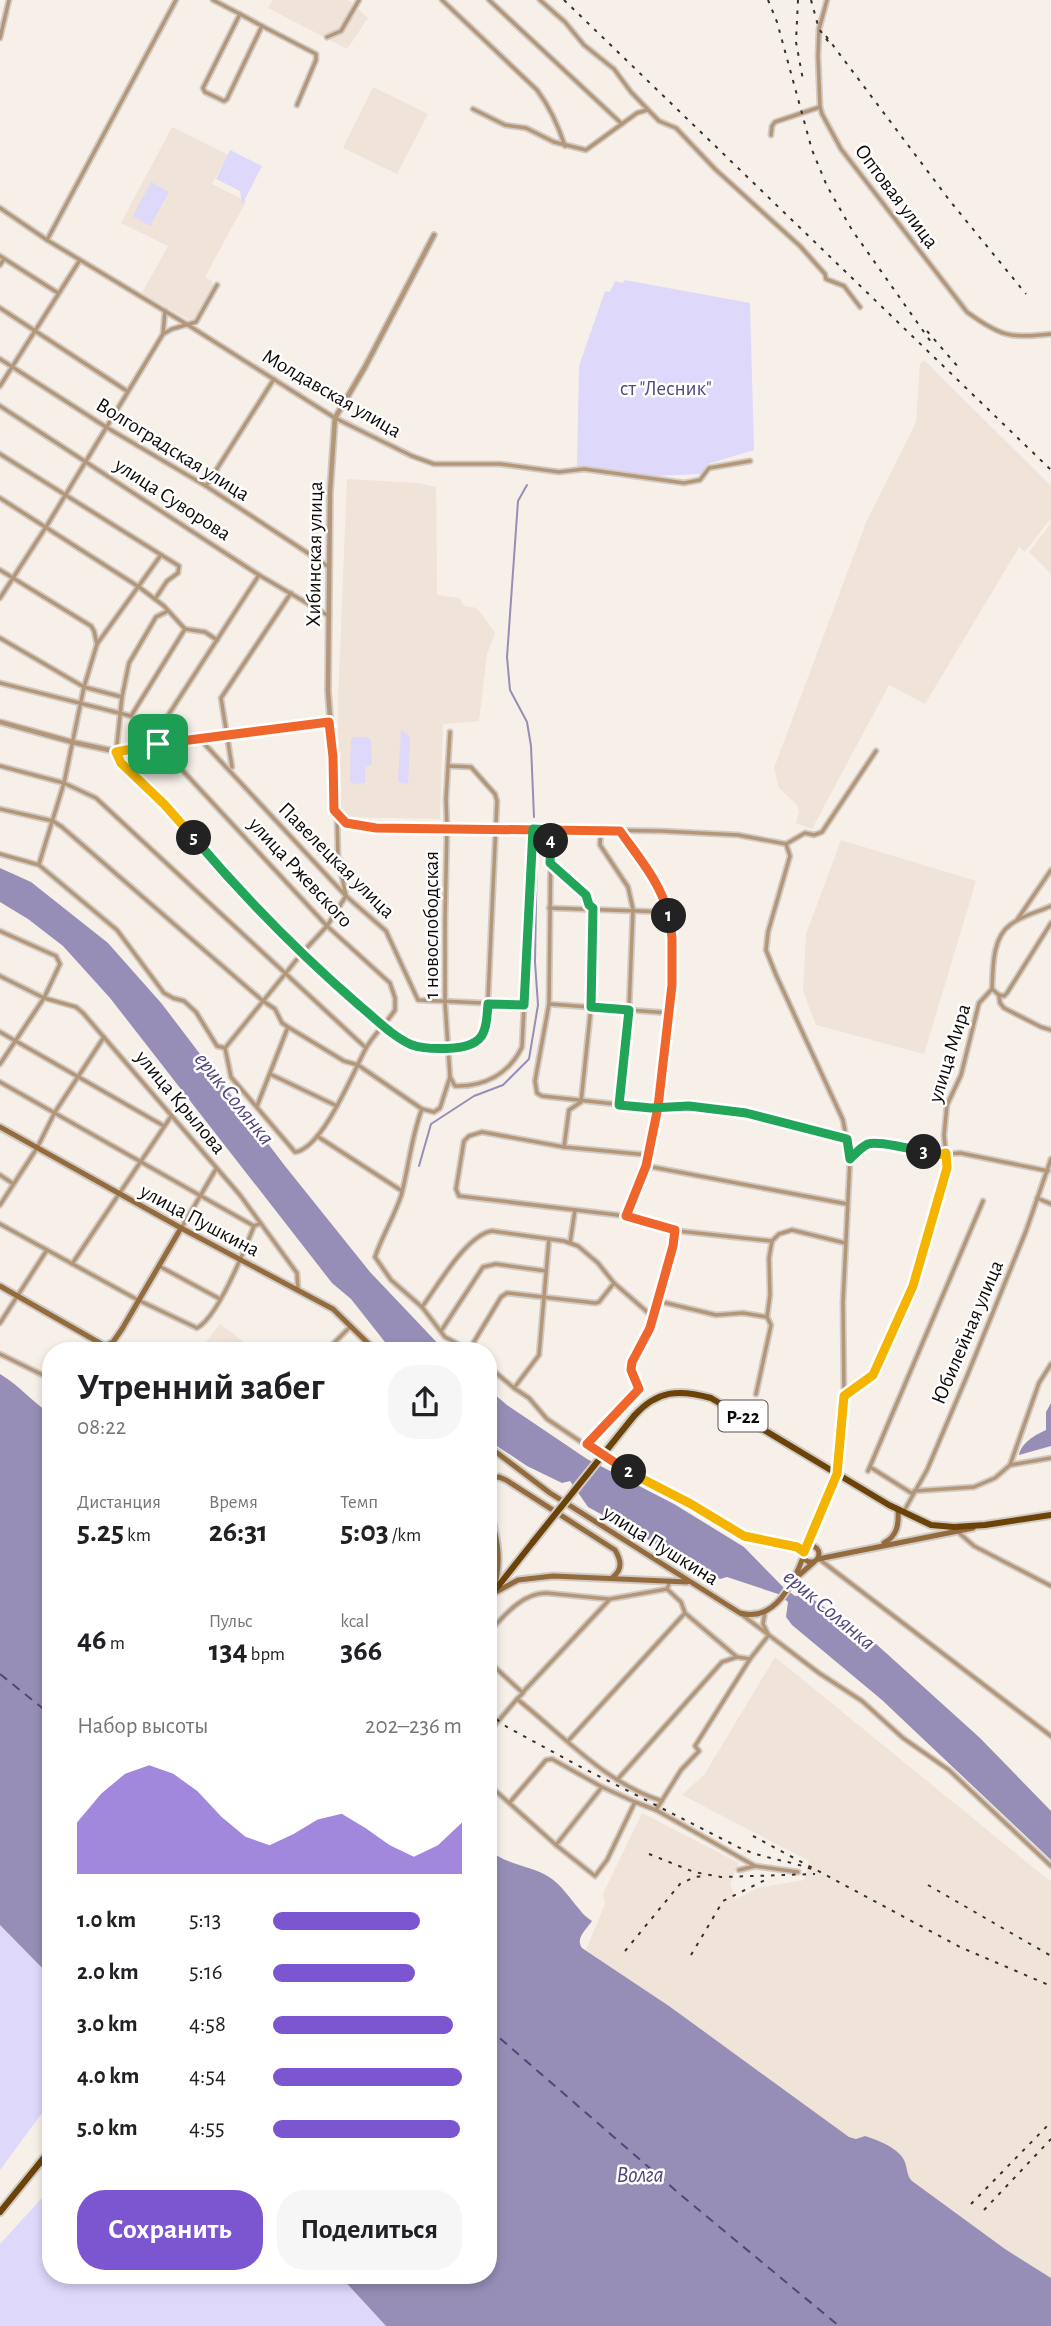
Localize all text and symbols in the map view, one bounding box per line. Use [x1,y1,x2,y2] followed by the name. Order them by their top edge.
[851,140,943,253] street label: Оптовая улица
[259,345,405,442] street label: Молдавская улица
[620,378,712,399] park label: ст "Лесник"
[92,394,253,505] street label: Волгоградская улица
[110,454,235,545] street label: улица Суворова
[303,481,326,627] street label: Хибинская улица
[128,714,188,774] pin
[139,725,177,763] icon: arrive
[275,798,399,923] street label: Павелецкая улица
[244,813,357,931] street label: улица Ржевского
[176,820,212,856] pin: 5
[534,824,568,858] pin: 4
[189,828,198,847] text: 5
[546,831,555,850] text: 4
[421,851,442,999] street label: 1 новослободская
[652,898,686,934] pin: 1
[665,906,672,925] text: 1
[924,1001,975,1106] street label: улица Мира
[131,1046,230,1158] street label: улица Крылова
[190,1048,278,1150] water label: ерик Солянка
[906,1134,942,1170] pin: 3
[919,1142,928,1161] text: 3
[136,1180,263,1261] street label: улица Пушкина
[928,1257,1007,1407] street label: Юбилейная улица
[388,1365,462,1439] button: share
[77,1369,324,1407] text: Утренний забег
[718,1400,768,1432] road number: Р-22
[77,1416,126,1439] text: 08:22
[612,1454,646,1490] pin: 2
[624,1462,633,1481] text: 2
[77,1493,161,1512] text: Дистанция
[209,1493,258,1512] text: Время
[340,1493,378,1512] text: Темп
[598,1501,723,1589] street label: улица Пушкина
[77,1517,124,1547] text: 5.25
[209,1517,268,1547] text: 26:31
[340,1517,389,1547] text: 5:03
[124,1526,151,1545] text: km
[389,1526,421,1545] text: /km
[779,1565,879,1655] water label: ерик Солянка
[209,1612,253,1631] text: Пульс
[340,1612,369,1631] text: kcal
[77,1625,107,1655] text: 46
[107,1634,125,1653] text: m
[209,1636,247,1666] text: 134
[340,1636,382,1666] text: 366
[247,1645,285,1664] text: bpm
[77,1715,209,1738] text: Набор высоты
[365,1715,462,1738] text: 202–236 m
[77,1909,136,1932] text: 1.0 km
[189,1909,221,1932] text: 5:13
[77,1961,139,1984] text: 2.0 km
[189,1961,223,1984] text: 5:16
[77,2013,138,2036] text: 3.0 km
[189,2013,226,2036] text: 4:58
[77,2065,139,2088] text: 4.0 km
[189,2065,226,2088] text: 4:54
[77,2117,138,2140] text: 5.0 km
[189,2117,225,2140] text: 4:55
[616,2164,664,2187] water label: Волга
[77,2190,263,2270] button: Сохранить
[277,2190,462,2270] button: Поделиться

